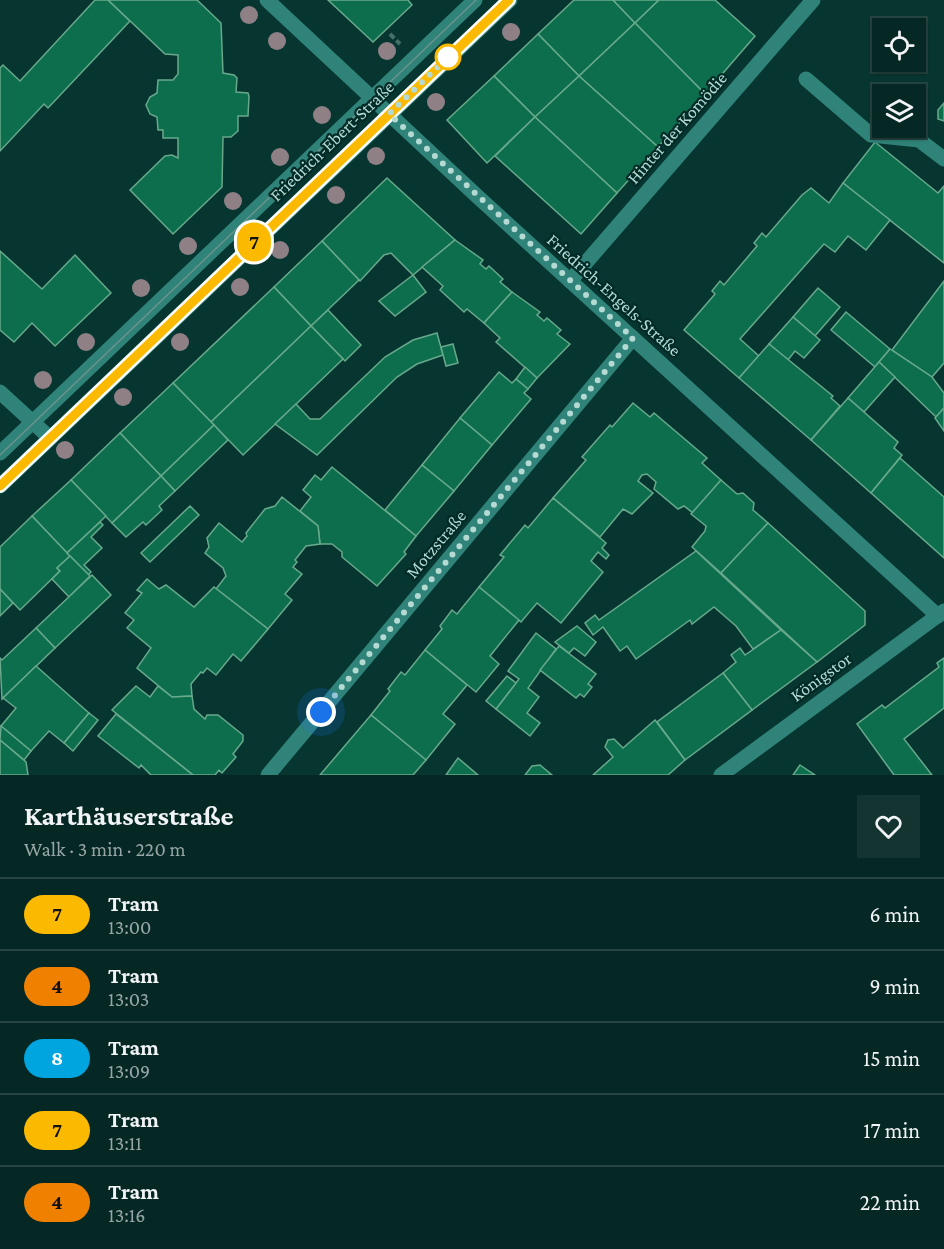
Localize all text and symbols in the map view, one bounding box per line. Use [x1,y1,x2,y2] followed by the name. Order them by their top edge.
[872,18,926,138] map controls
[872,18,926,72] button: locate
[435,44,461,70] unlabelled marker
[623,68,731,188] street label: Hinter der Komödie
[266,77,398,205] street label: Friedrich-Ebert-Straße
[872,84,926,138] button: layers
[234,222,274,262] line badge: 7
[249,230,259,254] text: 7
[543,230,685,360] street label: Friedrich-Engels-Straße
[402,506,470,582] street label: Motzstraße
[787,648,856,706] street label: Königstor
[306,697,336,727] your location
[857,795,920,858] button: heart
[24,800,233,831] text: Karthäuserstraße
[24,838,186,860] text: Walk · 3 min · 220 m
[108,891,159,916] text: Tram
[52,902,62,926] text: 7
[869,902,920,927] text: 6 min
[108,916,151,938] text: 13:00
[108,963,159,988] text: Tram
[51,974,63,998] text: 4
[869,974,920,999] text: 9 min
[108,988,149,1010] text: 13:03
[108,1035,159,1060] text: Tram
[51,1046,63,1070] text: 8
[863,1046,920,1071] text: 15 min
[108,1060,150,1082] text: 13:09
[108,1107,159,1132] text: Tram
[52,1118,62,1142] text: 7
[863,1118,920,1143] text: 17 min
[108,1132,142,1154] text: 13:11
[108,1179,159,1204] text: Tram
[51,1190,63,1214] text: 4
[860,1190,920,1215] text: 22 min
[108,1204,146,1226] text: 13:16

